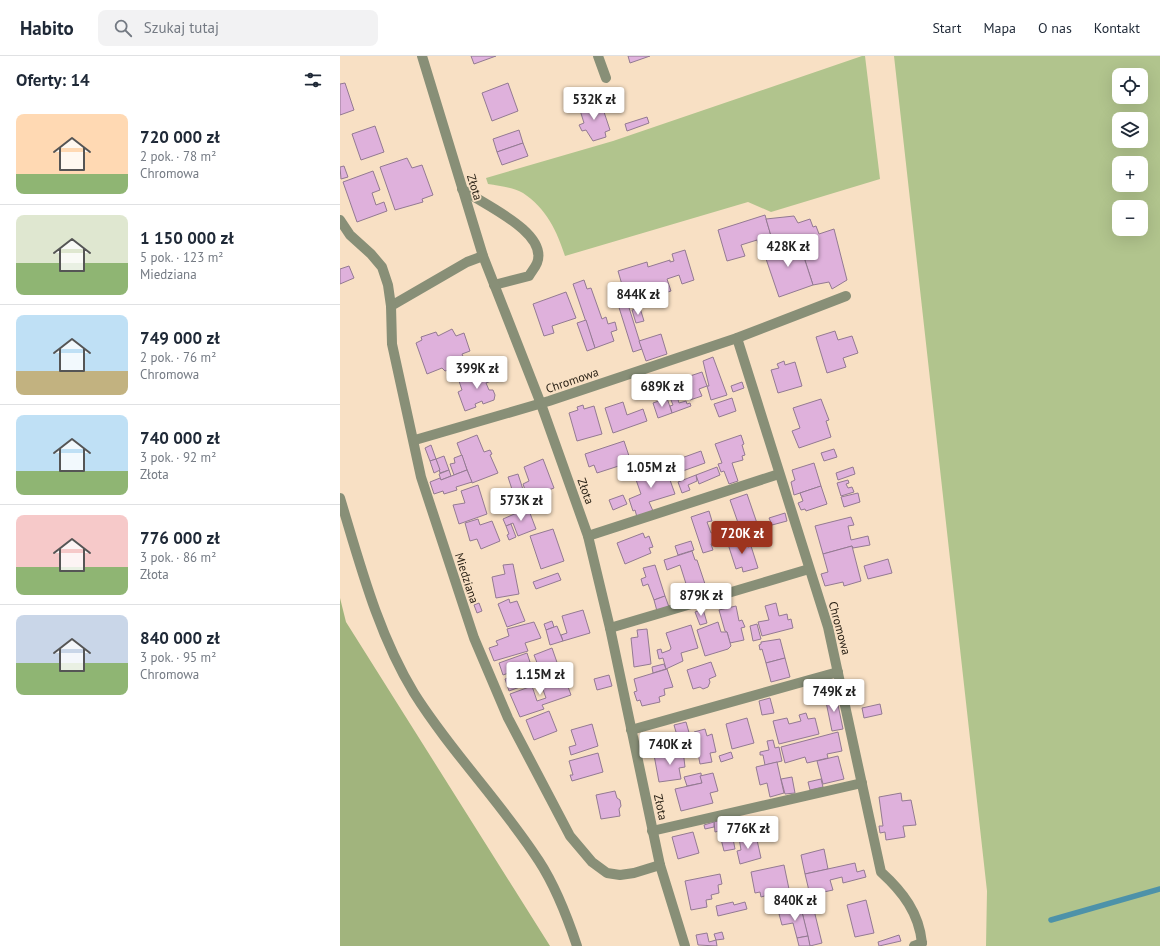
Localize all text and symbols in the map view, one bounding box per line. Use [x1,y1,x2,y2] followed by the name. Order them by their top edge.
[98,10,378,46] search box
[20,16,74,40] text: Habito
[112,17,134,39] icon: search
[144,18,219,37] text: Szukaj tutaj
[932,19,961,37] text: Start
[983,19,1016,37] text: Mapa
[1038,19,1072,37] text: O nas
[1094,19,1140,37] text: Kontakt
[1112,68,1148,236] map controls
[1112,68,1148,104] button: locate
[16,69,90,91] text: Oferty: 14
[302,69,324,91] icon: filters
[557,87,631,121] pin: 532K zł
[572,91,616,108] text: 532K zł
[1112,112,1148,148] button: layers
[140,126,220,148] text: 720 000 zł
[48,130,96,178] icon: home
[140,148,216,165] text: 2 pok. · 78 m²
[1112,156,1148,192] button: +
[140,165,199,182] text: Chromowa
[464,172,486,202] street label: Złota
[1112,200,1148,236] button: −
[140,227,234,249] text: 1 150 000 zł
[48,231,96,279] icon: home
[751,234,825,268] pin: 428K zł
[766,238,810,255] text: 428K zł
[140,249,223,266] text: 5 pok. · 123 m²
[140,266,197,283] text: Miedziana
[601,282,675,316] pin: 844K zł
[616,286,660,303] text: 844K zł
[140,327,220,349] text: 749 000 zł
[48,331,96,379] icon: home
[140,349,216,366] text: 2 pok. · 76 m²
[440,356,514,390] pin: 399K zł
[455,360,499,377] text: 399K zł
[544,364,600,396] street label: Chromowa
[140,366,199,383] text: Chromowa
[625,374,699,408] pin: 689K zł
[640,378,684,395] text: 689K zł
[140,427,220,449] text: 740 000 zł
[48,431,96,479] icon: home
[140,449,216,466] text: 3 pok. · 92 m²
[610,455,692,489] pin: 1.05M zł
[626,459,676,476] text: 1.05M zł
[140,466,169,483] text: Złota
[574,476,598,506] street label: Złota
[484,488,558,522] pin: 573K zł
[499,492,543,509] text: 573K zł
[705,521,779,555] pin: 720K zł
[720,525,764,542] text: 720K zł
[140,527,220,549] text: 776 000 zł
[48,531,96,579] icon: home
[140,549,216,566] text: 3 pok. · 86 m²
[452,551,482,605] street label: Miedziana
[140,566,169,583] text: Złota
[664,583,738,617] pin: 879K zł
[679,587,723,604] text: 879K zł
[826,600,854,656] street label: Chromowa
[140,627,220,649] text: 840 000 zł
[48,631,96,679] icon: home
[140,649,216,666] text: 3 pok. · 95 m²
[499,662,581,696] pin: 1.15M zł
[140,666,199,683] text: Chromowa
[515,666,565,683] text: 1.15M zł
[797,679,871,713] pin: 749K zł
[812,683,856,700] text: 749K zł
[633,732,707,766] pin: 740K zł
[648,736,692,753] text: 740K zł
[651,792,671,822] street label: Złota
[711,816,785,850] pin: 776K zł
[726,820,770,837] text: 776K zł
[758,888,832,922] pin: 840K zł
[773,892,817,909] text: 840K zł

